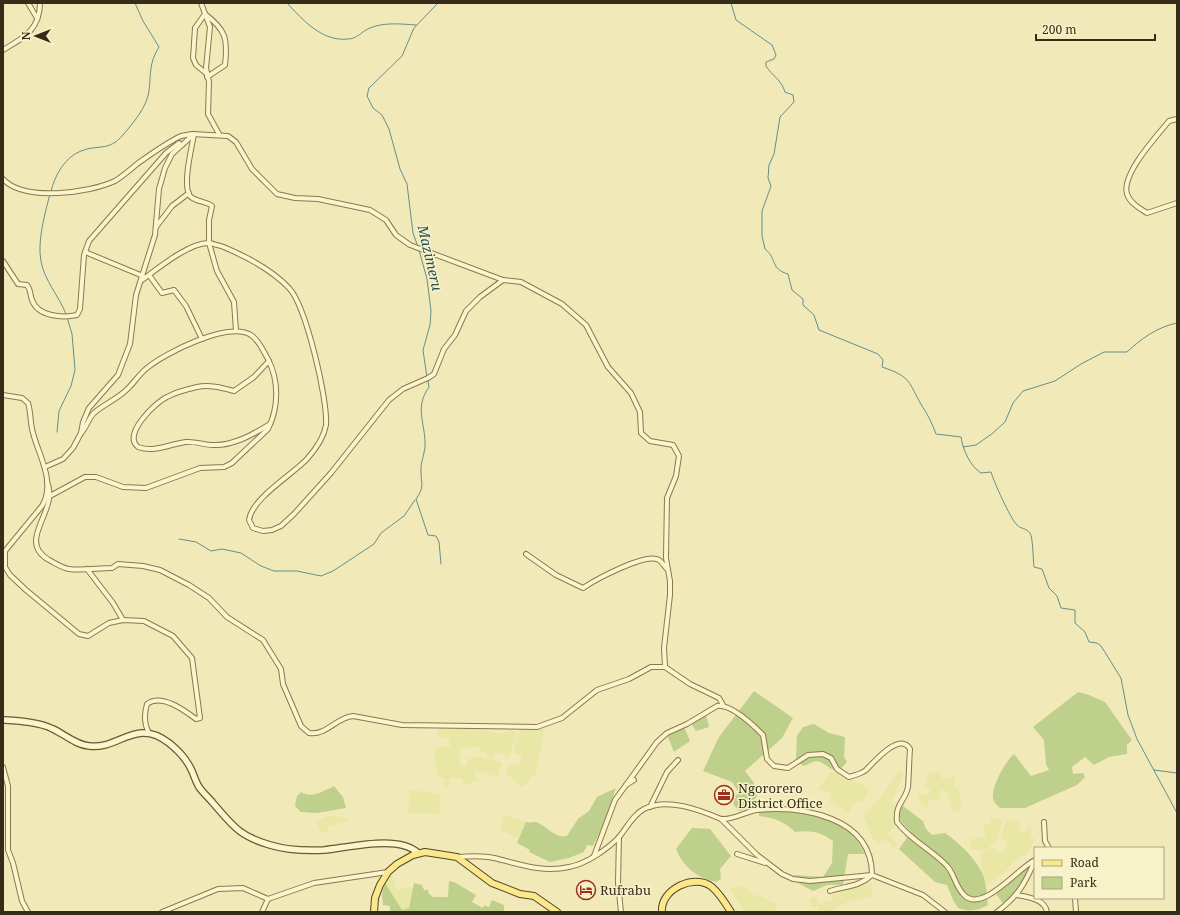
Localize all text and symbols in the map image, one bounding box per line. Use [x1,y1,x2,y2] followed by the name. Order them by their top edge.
[16,16,56,56] north arrow
[1036,16,1155,42] scale bar
[1042,21,1077,38] text: 200 m
[18,31,33,40] text: N
[413,222,447,293] water label: Mazimeru
[738,779,823,812] place label: Ngororero District Office
[713,784,735,806] office icon: Ngororero District Office
[1034,847,1164,899] legend
[1070,854,1100,871] text: Road
[1070,874,1098,891] text: Park
[575,879,597,901] hotel icon: Rufrabu
[600,881,651,899] place label: Rufrabu

